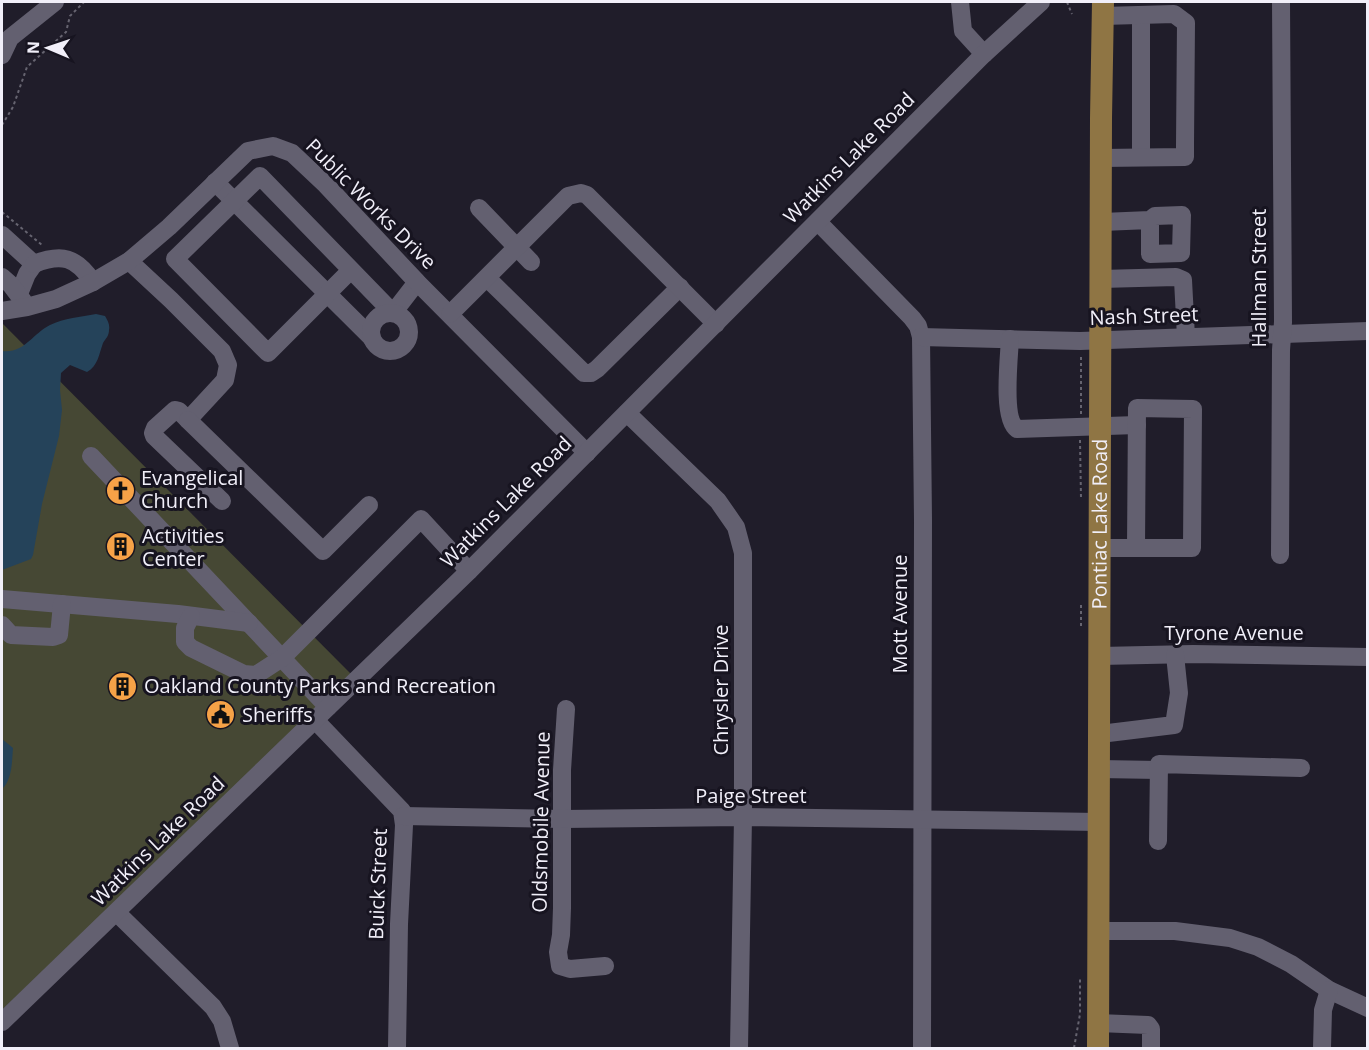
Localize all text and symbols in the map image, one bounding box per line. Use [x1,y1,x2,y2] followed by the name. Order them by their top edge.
[18,18,78,78] north arrow
[22,41,44,54] text: N
[777,86,920,229] street label: Watkins Lake Road
[300,132,443,275] street label: Public Works Drive
[1245,209,1272,347] street label: Hallman Street
[1089,300,1199,331] street label: Nash Street
[434,430,577,573] street label: Watkins Lake Road
[1085,439,1113,609] street label: Pontiac Lake Road
[141,464,243,514] place label: Evangelical Church
[104,474,136,506] church icon: Evangelical Church
[142,522,224,572] place label: Activities Center
[105,531,137,563] building icon: Activities Center
[886,554,913,674] street label: Mott Avenue
[1164,619,1304,646] street label: Tyrone Avenue
[707,624,734,756] street label: Chrysler Drive
[107,670,139,702] building icon: Oakland County Parks and Recreation
[144,672,496,699] place label: Oakland County Parks and Recreation
[205,699,237,731] public building icon: Sheriffs
[242,701,313,728] place label: Sheriffs
[525,731,556,913] street label: Oldsmobile Avenue
[85,770,230,911] street label: Watkins Lake Road
[695,782,807,809] street label: Paige Street
[362,828,393,940] street label: Buick Street

